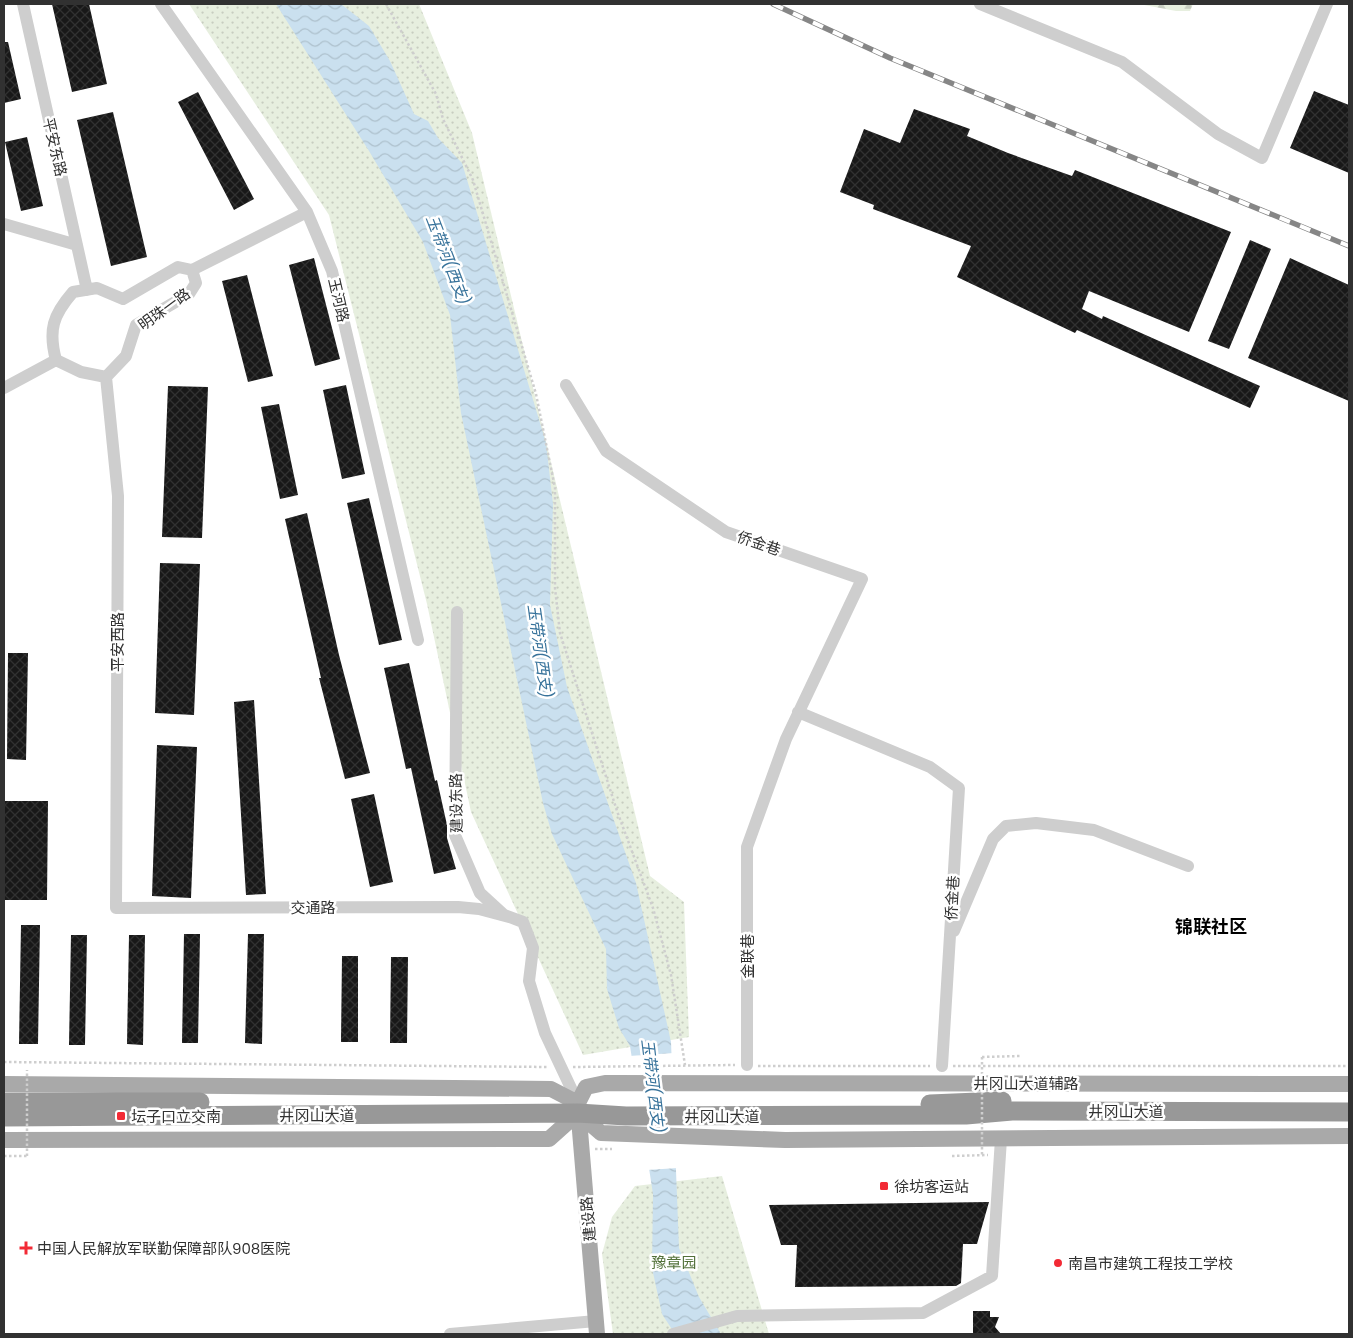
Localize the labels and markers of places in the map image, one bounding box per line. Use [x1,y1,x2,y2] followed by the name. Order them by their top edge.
[131,1106,221,1127] place label: 坛子口立交南
[115,1110,127,1122] marker: 坛子口立交南
[894,1176,969,1197] place label: 徐坊客运站
[878,1180,890,1192] marker: 徐坊客运站
[37,1238,290,1259] place label: 中国人民解放军联勤保障部队908医院
[19,1241,33,1255] marker: 中国人民解放军联勤保障部队908医院
[1068,1253,1233,1274] place label: 南昌市建筑工程技工学校
[1052,1257,1064,1269] marker: 南昌市建筑工程技工学校

